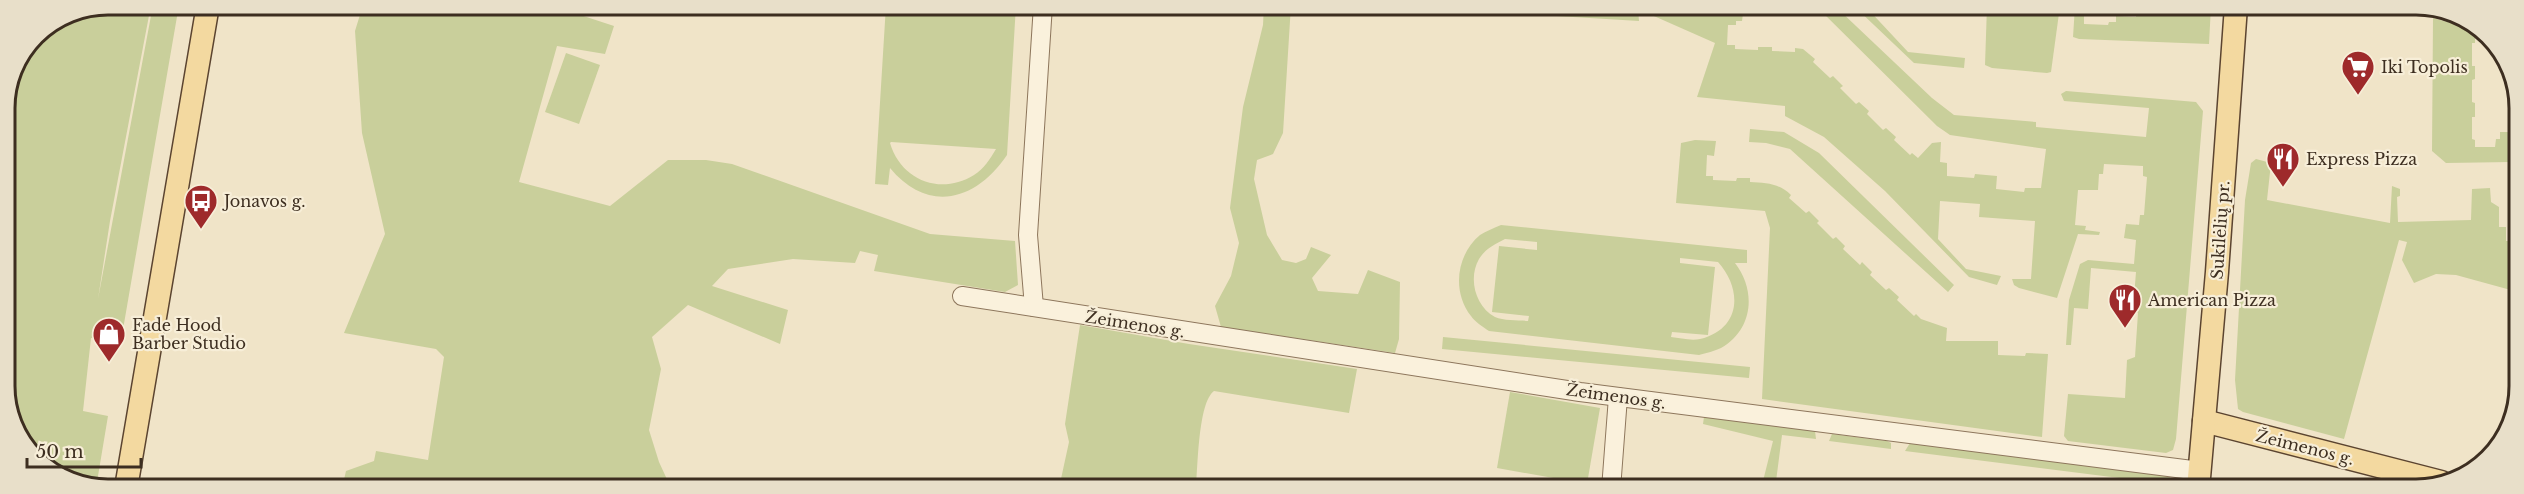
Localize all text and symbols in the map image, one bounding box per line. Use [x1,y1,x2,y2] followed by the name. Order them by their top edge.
[2340,49,2376,96] supermarket icon: Iki Topolis
[2381,57,2468,77] place label: Iki Topolis
[2265,141,2301,188] restaurant icon: Express Pizza
[2306,149,2417,169] place label: Express Pizza
[2207,180,2233,280] street label: Sukilėlių pr.
[183,183,219,230] bus stop icon: Jonavos g.
[222,191,305,211] place label: Jonavos g.
[2107,282,2143,329] restaurant icon: American Pizza
[2147,290,2276,310] place label: American Pizza
[1084,306,1186,342] street label: Žeimenos g.
[132,315,246,353] place label: Fade Hood Barber Studio
[91,316,127,363] shop icon: Fade Hood Barber Studio
[1565,379,1667,413] street label: Žeimenos g.
[2254,425,2356,469] street label: Žeimenos g.
[27,431,141,469] scale bar
[36,441,84,463] text: 50 m

